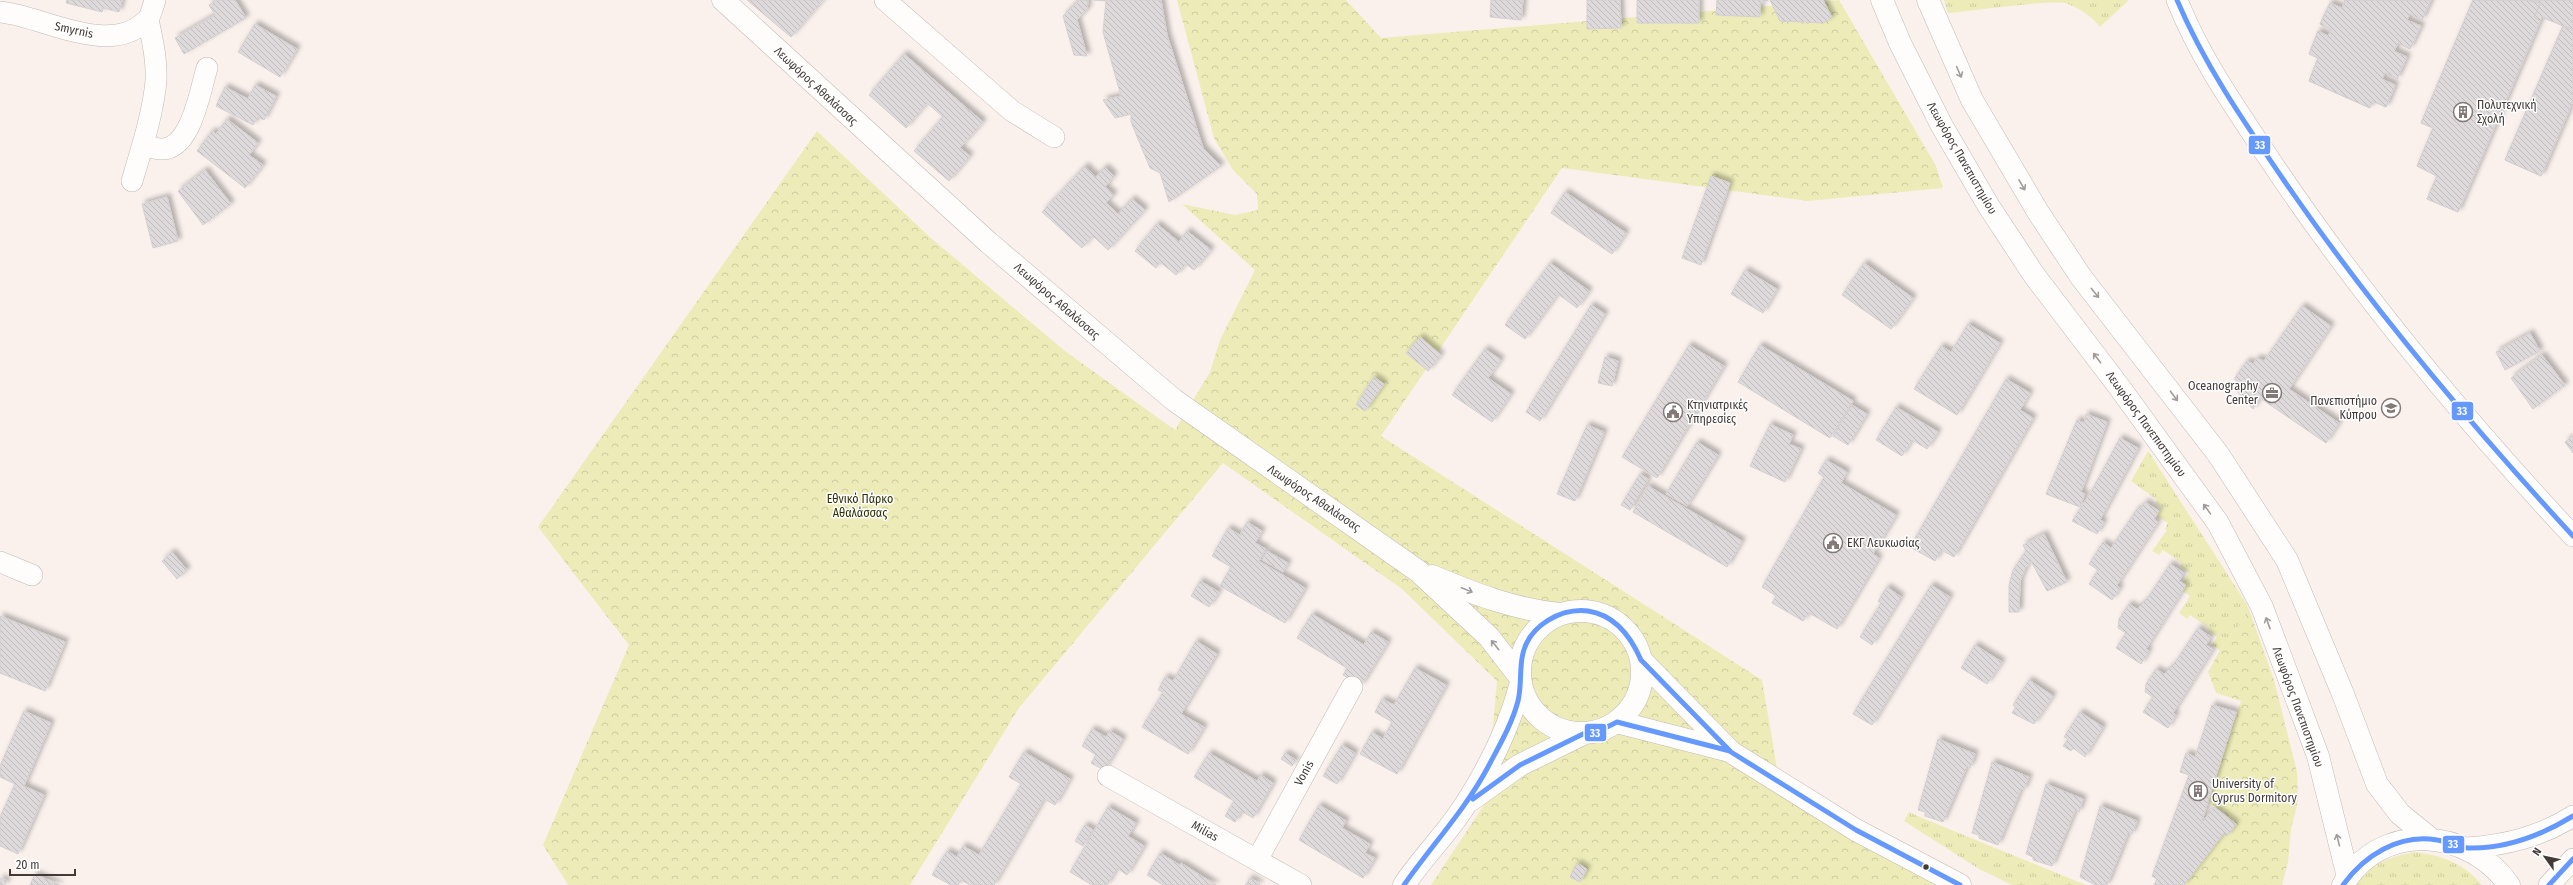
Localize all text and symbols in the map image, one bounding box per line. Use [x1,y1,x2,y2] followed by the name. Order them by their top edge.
[53,19,95,41] street label: Smyrnis
[771,44,861,128] street label: Λεωφόρος Αθαλάσσας
[1956,65,1964,77] one-way arrow
[2477,98,2537,126] place label: Πολυτεχνική Σχολή
[1924,99,2000,217] street label: Λεωφόρος Πανεπιστημίου
[2452,101,2474,123] building icon: Πολυτεχνική Σχολή
[2248,135,2271,155] line badge: 33
[2254,139,2265,152] text: 33
[2019,179,2027,191] one-way arrow
[1011,260,1103,342] street label: Λεωφόρος Αθαλάσσας
[2090,288,2099,299] one-way arrow
[2093,353,2102,364] one-way arrow
[2103,368,2189,480] street label: Λεωφόρος Πανεπιστημίου
[2188,379,2259,407] place label: Oceanography Center
[2261,382,2283,404] office icon: Oceanography Center
[2170,390,2178,401] one-way arrow
[2310,394,2377,422] place label: Πανεπιστήμιο Κύπρου
[2380,397,2402,419] school or university icon: Πανεπιστήμιο Κύπρου
[1687,398,1748,426] place label: Κτηνιατρικές Υπηρεσίες
[1662,401,1684,423] public building icon: Κτηνιατρικές Υπηρεσίες
[2451,401,2474,421] line badge: 33
[2456,405,2467,418] text: 33
[1265,462,1363,534] street label: Λεωφόρος Αθαλάσσας
[827,492,893,520] park label: Εθνικό Πάρκο Αθαλάσσας
[2203,503,2211,514] one-way arrow
[1822,532,1844,554] public building icon: ΕΚΓ Λευκωσίας
[1847,536,1920,550] place label: ΕΚΓ Λευκωσίας
[1461,587,1473,595] one-way arrow
[2264,618,2272,630] one-way arrow
[1491,640,1500,651] one-way arrow
[2270,645,2326,769] street label: Λεωφόρος Πανεπιστημίου
[1584,723,1607,742] line badge: 33
[1589,727,1600,740] text: 33
[1291,758,1317,788] street label: Vonis
[2212,777,2298,805] place label: University of Cyprus Dormitory
[2187,780,2209,802] building icon: University of Cyprus Dormitory
[1189,818,1221,844] street label: Milias
[2334,833,2342,846] one-way arrow
[2442,835,2465,854] line badge: 33
[2525,837,2565,877] north arrow
[2447,838,2458,851] text: 33
[2530,846,2544,858] text: N
[10,851,75,877] scale bar
[16,858,40,872] text: 20 m
[1921,862,1931,872] unlabelled marker

